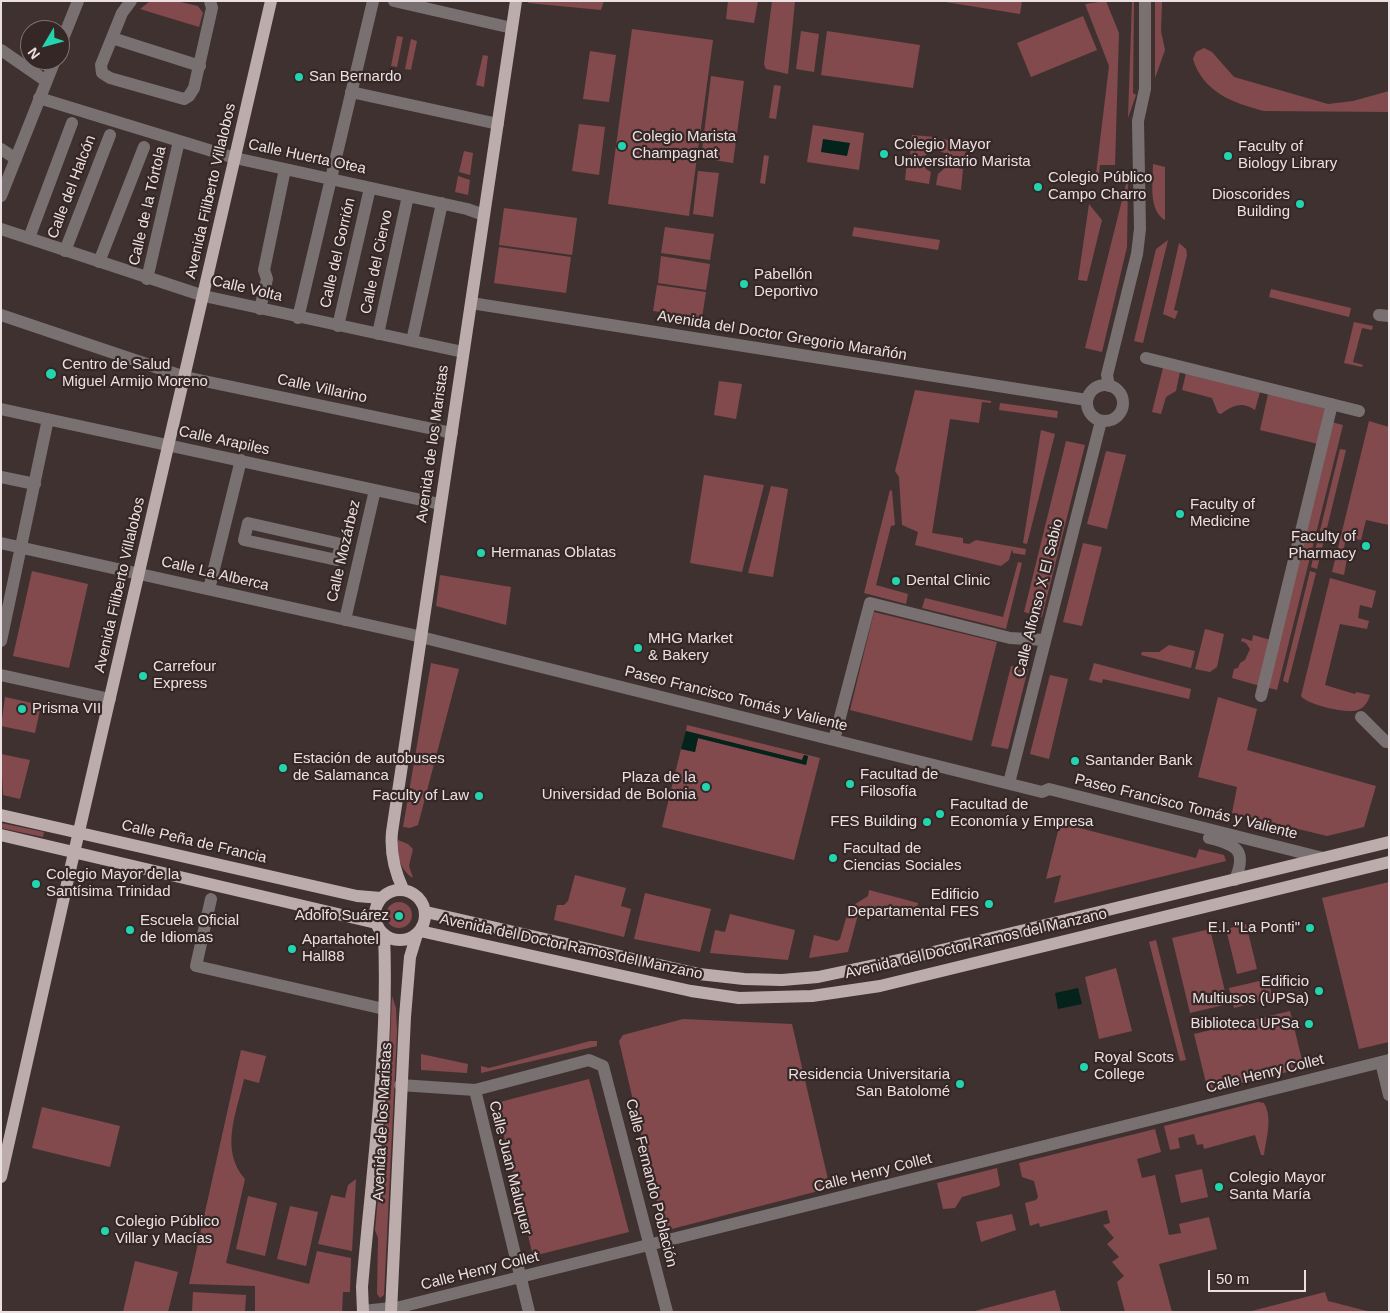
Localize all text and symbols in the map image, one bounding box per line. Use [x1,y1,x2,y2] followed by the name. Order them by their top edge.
[20,20,70,70] north arrow
[24,45,43,62] text: N
[309,68,402,86] place label: San Bernardo
[293,71,305,83] marker: San Bernardo
[182,101,240,281] street label: Avenida Filiberto Villalobos
[632,128,736,163] place label: Colegio Marista Champagnat
[44,133,100,241] street label: Calle del Halcón
[246,136,368,178] street label: Calle Huerta Otea
[894,136,1031,171] place label: Colegio Mayor Universitario Marista
[1238,138,1337,173] place label: Faculty of Biology Library
[616,140,628,152] marker: Colegio Marista Champagnat
[126,145,170,267] street label: Calle de la Tórtola
[878,148,890,160] marker: Colegio Mayor Universitario Marista
[1222,150,1234,162] marker: Faculty of Biology Library
[1048,169,1152,204] place label: Colegio Público Campo Charro
[1032,181,1044,193] marker: Colegio Público Campo Charro
[1212,186,1290,221] place label: Dioscorides Building
[317,196,359,310] street label: Calle del Gorrión
[1294,198,1306,210] marker: Dioscorides Building
[357,208,397,316] street label: Calle del Ciervo
[754,266,818,301] place label: Pabellón Deportivo
[210,272,284,306] street label: Calle Volta
[738,278,750,290] marker: Pabellón Deportivo
[656,307,908,365] street label: Avenida del Doctor Gregorio Marañón
[62,356,208,391] place label: Centro de Salud Miguel Armijo Moreno
[413,364,453,524] street label: Avenida de los Maristas
[44,367,58,381] marker: Centro de Salud Miguel Armijo Moreno
[275,371,369,407] street label: Calle Villarino
[177,423,271,459] street label: Calle Arapiles
[91,495,149,675] street label: Avenida Filiberto Villalobos
[1190,496,1255,531] place label: Faculty of Medicine
[324,498,364,604] street label: Calle Mozárbez
[1174,508,1186,520] marker: Faculty of Medicine
[1011,517,1067,679] street label: Calle Alfonso X El Sabio
[1288,528,1356,563] place label: Faculty of Pharmacy
[1360,540,1372,552] marker: Faculty of Pharmacy
[491,544,616,562] place label: Hermanas Oblatas
[475,547,487,559] marker: Hermanas Oblatas
[159,553,271,595] street label: Calle La Alberca
[906,572,990,590] place label: Dental Clinic
[890,575,902,587] marker: Dental Clinic
[648,630,733,665] place label: MHG Market & Bakery
[632,642,644,654] marker: MHG Market & Bakery
[153,658,216,693] place label: Carrefour Express
[623,663,849,735] street label: Paseo Francisco Tomás y Valiente
[137,670,149,682] marker: Carrefour Express
[32,700,101,718] place label: Prisma VII
[16,703,28,715] marker: Prisma VII
[293,750,445,785] place label: Estación de autobuses de Salamanca
[1085,752,1193,770] place label: Santander Bank
[1069,755,1081,767] marker: Santander Bank
[277,762,289,774] marker: Estación de autobuses de Salamanca
[860,766,938,801] place label: Facultad de Filosofía
[542,769,696,804] place label: Plaza de la Universidad de Bolonia
[1073,771,1299,843] street label: Paseo Francisco Tomás y Valiente
[844,778,856,790] marker: Facultad de Filosofía
[700,781,712,793] marker: Plaza de la Universidad de Bolonia
[372,787,469,805] place label: Faculty of Law
[473,790,485,802] marker: Faculty of Law
[950,796,1093,831] place label: Facultad de Economía y Empresa
[934,808,946,820] marker: Facultad de Economía y Empresa
[830,813,917,831] place label: FES Building
[921,816,933,828] marker: FES Building
[120,817,268,867] street label: Calle Peña de Francia
[843,840,961,875] place label: Facultad de Ciencias Sociales
[827,852,839,864] marker: Facultad de Ciencias Sociales
[46,866,179,901] place label: Colegio Mayor de la Santísima Trinidad
[30,878,42,890] marker: Colegio Mayor de la Santísima Trinidad
[847,886,979,921] place label: Edificio Departamental FES
[983,898,995,910] marker: Edificio Departamental FES
[843,905,1109,983] street label: Avenida del Doctor Ramos del Manzano
[295,907,389,925] place label: Adolfo Suárez
[393,910,405,922] marker: Adolfo Suárez
[438,910,704,984] street label: Avenida del Doctor Ramos del Manzano
[140,912,239,947] place label: Escuela Oficial de Idiomas
[1208,919,1300,937] place label: E.I. "La Ponti"
[1304,922,1316,934] marker: E.I. "La Ponti"
[124,924,136,936] marker: Escuela Oficial de Idiomas
[302,931,379,966] place label: Apartahotel Hall88
[286,943,298,955] marker: Apartahotel Hall88
[1192,973,1309,1008] place label: Edificio Multiusos (UPSa)
[1313,985,1325,997] marker: Edificio Multiusos (UPSa)
[1191,1015,1299,1033] place label: Biblioteca UPSa
[1303,1018,1315,1030] marker: Biblioteca UPSa
[370,1042,396,1202] street label: Avenida de los Maristas
[1094,1049,1174,1084] place label: Royal Scots College
[1204,1051,1326,1097] street label: Calle Henry Collet
[1078,1061,1090,1073] marker: Royal Scots College
[788,1066,950,1101] place label: Residencia Universitaria San Batolomé
[954,1078,966,1090] marker: Residencia Universitaria San Batolomé
[621,1097,681,1269] street label: Calle Fernando Población
[485,1099,535,1237] street label: Calle Juan Maluquer
[812,1150,934,1196] street label: Calle Henry Collet
[1229,1169,1326,1204] place label: Colegio Mayor Santa María
[1213,1181,1225,1193] marker: Colegio Mayor Santa María
[115,1213,219,1248] place label: Colegio Público Villar y Macías
[99,1225,111,1237] marker: Colegio Público Villar y Macías
[419,1248,541,1294] street label: Calle Henry Collet
[1210,1260,1308,1292] scale bar
[1216,1270,1249,1287] text: 50 m

